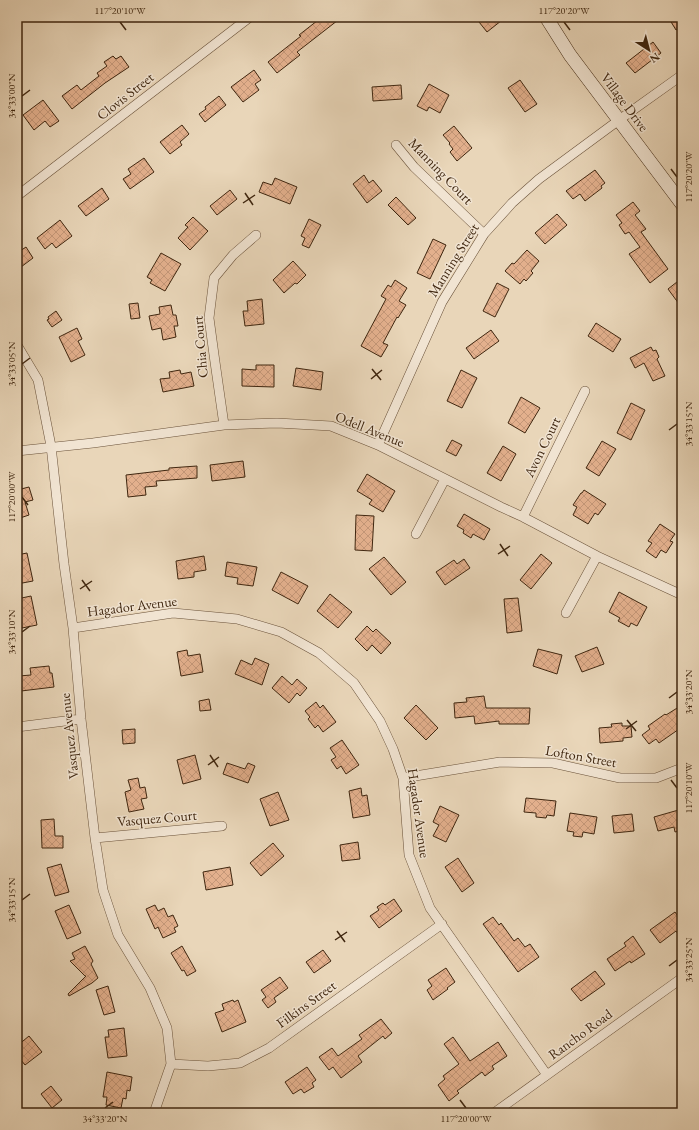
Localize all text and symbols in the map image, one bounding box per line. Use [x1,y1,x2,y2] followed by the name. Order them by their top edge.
[95,4,146,17] text: 117°20'10"W
[539,4,590,17] text: 117°20'20"W
[629,30,669,70] north arrow
[647,50,663,66] text: N
[93,68,158,124] street label: Clovis Street
[597,69,653,135] street label: Village Drive
[5,73,18,118] text: 34°33'00"N
[405,134,478,209] street label: Manning Court
[682,151,695,202] text: 117°20'20"W
[423,219,483,300] street label: Manning Street
[188,315,212,379] street label: Chia Court
[5,341,18,386] text: 34°33'05"N
[682,401,695,446] text: 34°33'15"N
[333,407,408,451] street label: Odell Avenue
[519,413,565,481] street label: Avon Court
[5,471,18,522] text: 117°20'00"W
[86,592,178,620] street label: Hagador Avenue
[5,609,18,654] text: 34°33'10"N
[682,669,695,714] text: 34°33'20"N
[55,692,82,780] street label: Vasquez Avenue
[544,741,619,771] street label: Lofton Street
[682,762,695,813] text: 117°20'10"W
[404,767,434,859] street label: Hagador Avenue
[117,806,198,830] street label: Vasquez Court
[5,877,18,922] text: 34°33'15"N
[682,937,695,982] text: 34°33'25"N
[273,976,340,1032] street label: Filkins Street
[544,1004,616,1063] street label: Rancho Road
[83,1112,128,1125] text: 34°33'20"N
[441,1112,492,1125] text: 117°20'00"W

